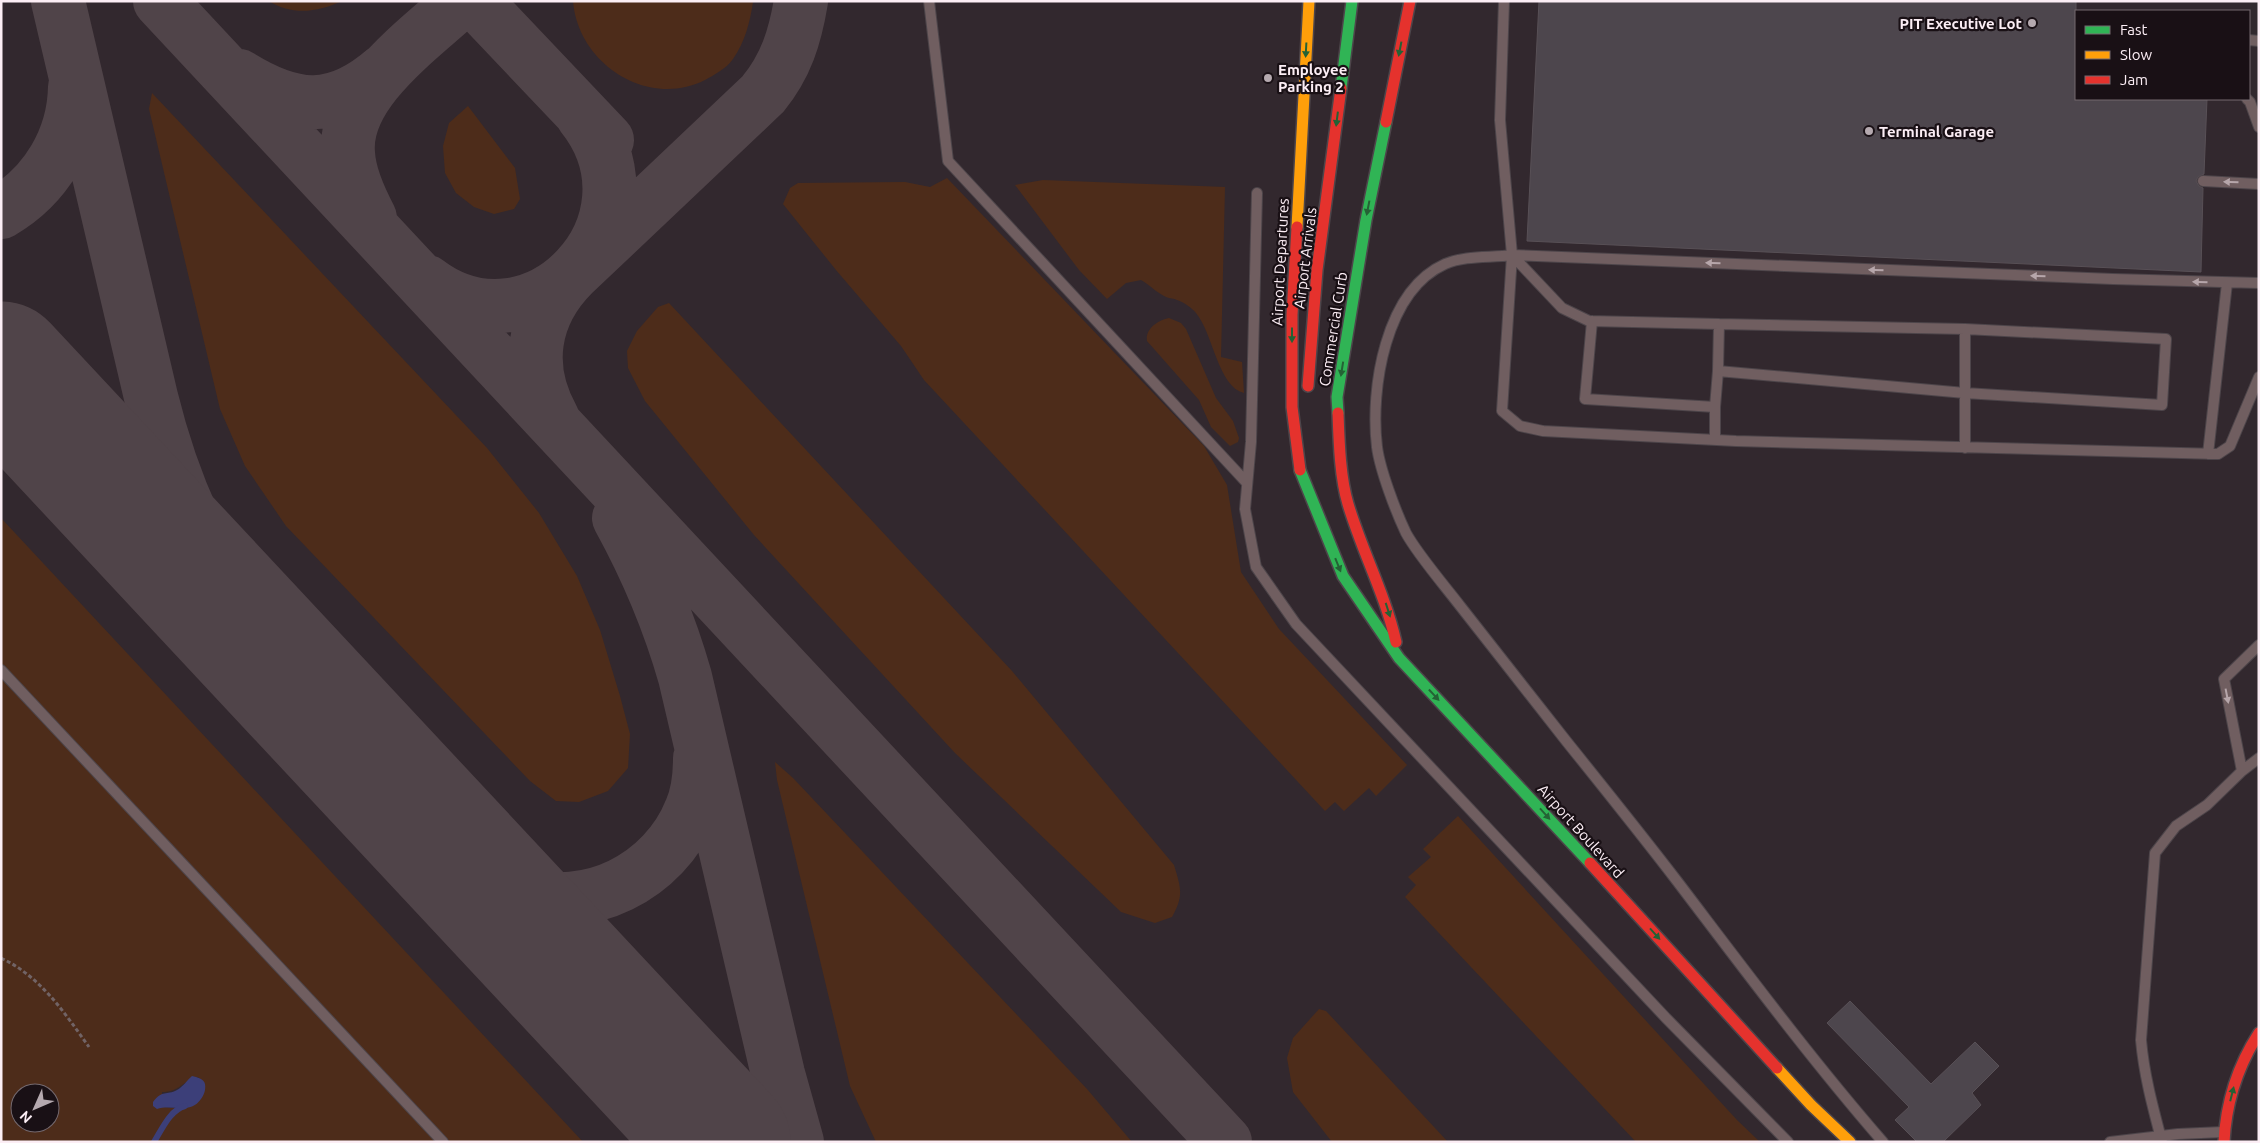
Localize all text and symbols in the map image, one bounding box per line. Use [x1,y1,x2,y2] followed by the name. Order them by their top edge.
[2075,10,2250,100] legend
[1899,15,2023,32] place label: PIT Executive Lot
[2026,17,2038,29] marker: PIT Executive Lot
[2120,21,2148,38] text: Fast
[1396,41,1404,57] one-way arrow
[1302,42,1310,58] one-way arrow
[2120,46,2153,63] text: Slow
[1278,61,1347,95] place label: Employee Parking 2
[2120,71,2148,88] text: Jam
[1262,72,1274,84] marker: Employee Parking 2
[1333,111,1341,127] one-way arrow
[1879,123,1994,140] place label: Terminal Garage
[1863,125,1875,137] marker: Terminal Garage
[2223,178,2239,186] one-way arrow
[1268,198,1292,326] street label: Airport Departures
[1364,201,1372,216] one-way arrow
[1290,206,1320,310] street label: Airport Arrivals
[1705,259,1721,267] one-way arrow
[1867,265,1883,273] one-way arrow
[1316,271,1350,387] street label: Commercial Curb
[2030,272,2046,280] one-way arrow
[2192,278,2208,286] one-way arrow
[1288,327,1296,343] one-way arrow
[1337,361,1345,377] one-way arrow
[1335,558,1343,572] one-way arrow
[1385,603,1392,618] one-way arrow
[1428,688,1440,700] one-way arrow
[2224,689,2232,705] one-way arrow
[1534,781,1628,881] street label: Airport Boulevard
[1539,807,1551,819] one-way arrow
[1649,927,1661,939] one-way arrow
[10,1083,60,1133] north arrow
[2228,1086,2236,1101] one-way arrow
[16,1108,35,1127] text: N

